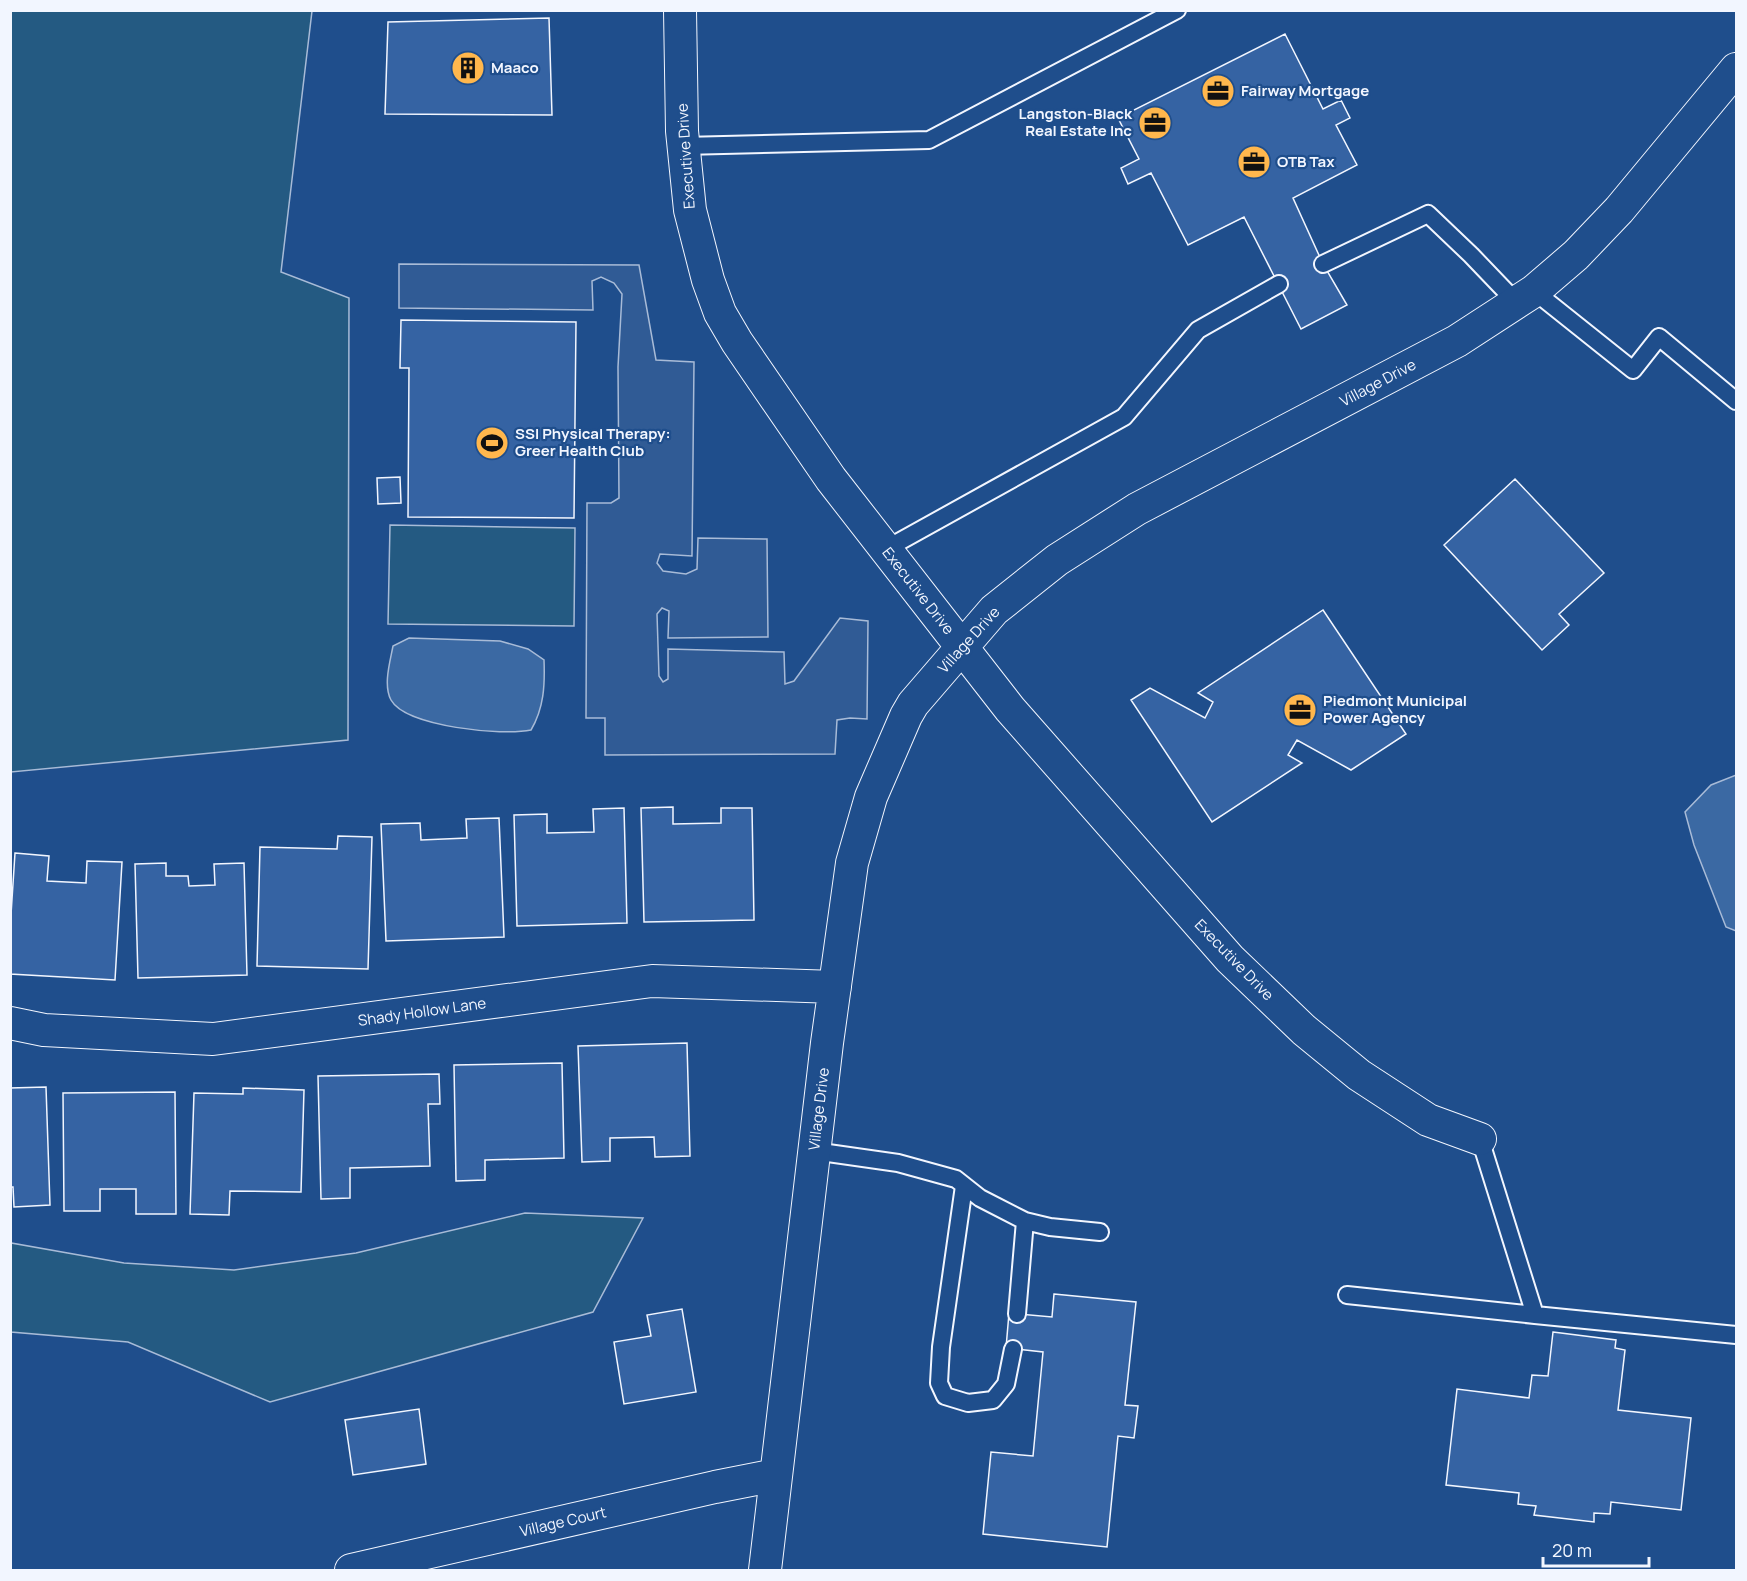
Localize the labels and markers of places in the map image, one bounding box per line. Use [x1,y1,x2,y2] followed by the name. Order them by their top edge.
[450,50,486,86] building icon: Maaco
[491,57,539,78] place label: Maaco
[1200,73,1236,109] office icon: Fairway Mortgage
[1241,80,1369,101] place label: Fairway Mortgage
[1019,103,1133,141] place label: Langston-Black Real Estate Inc
[1137,105,1173,141] office icon: Langston-Black Real Estate Inc
[1236,144,1272,180] office icon: OTB Tax
[1277,151,1335,172] place label: OTB Tax
[515,423,671,461] place label: SSI Physical Therapy: Greer Health Club
[474,425,510,461] sports icon: SSI Physical Therapy: Greer Health Club
[1323,690,1467,728] place label: Piedmont Municipal Power Agency
[1282,692,1318,728] office icon: Piedmont Municipal Power Agency

